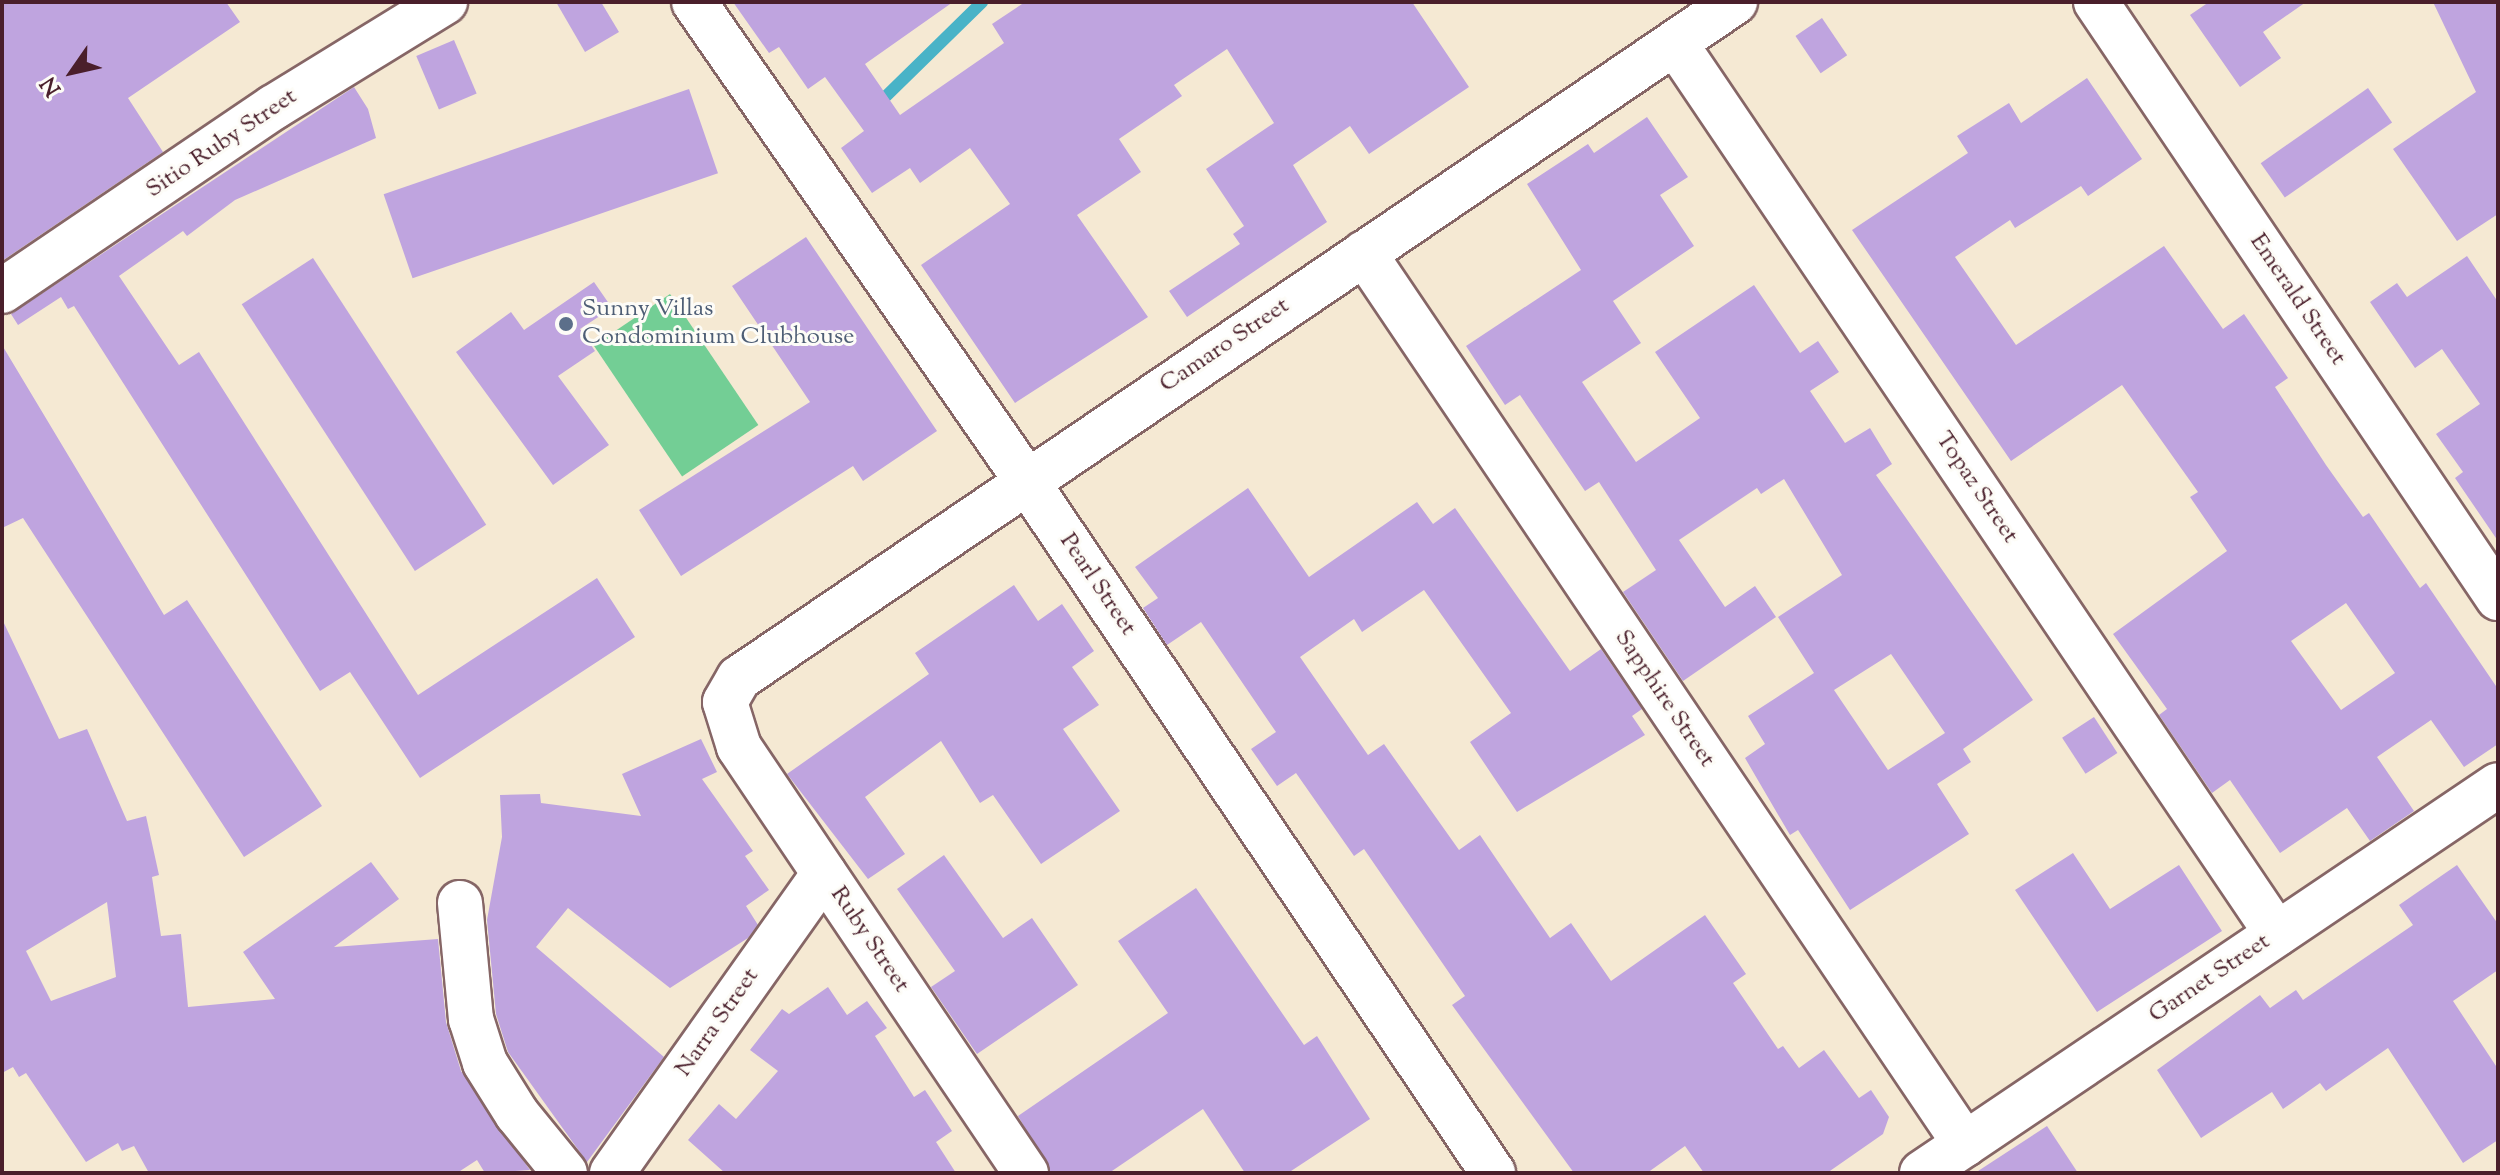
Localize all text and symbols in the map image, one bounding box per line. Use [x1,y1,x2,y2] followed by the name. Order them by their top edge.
[32,32,112,112] north arrow
[34,69,70,102] text: N
[141,83,303,205] street label: Sitio Ruby Street
[2242,229,2352,371] street label: Emerald Street
[1155,292,1295,400] street label: Camaro Street
[582,296,854,352] place label: Sunny Villas Condominium Clubhouse
[557,315,575,333] marker: Sunny Villas Condominium Clubhouse
[1928,427,2024,549] street label: Topaz Street
[1052,528,1142,642] street label: Pearl Street
[1607,625,1721,773] street label: Sapphire Street
[823,882,915,998] street label: Ruby Street
[2144,928,2276,1030] street label: Garnet Street
[670,963,766,1083] street label: Narra Street

